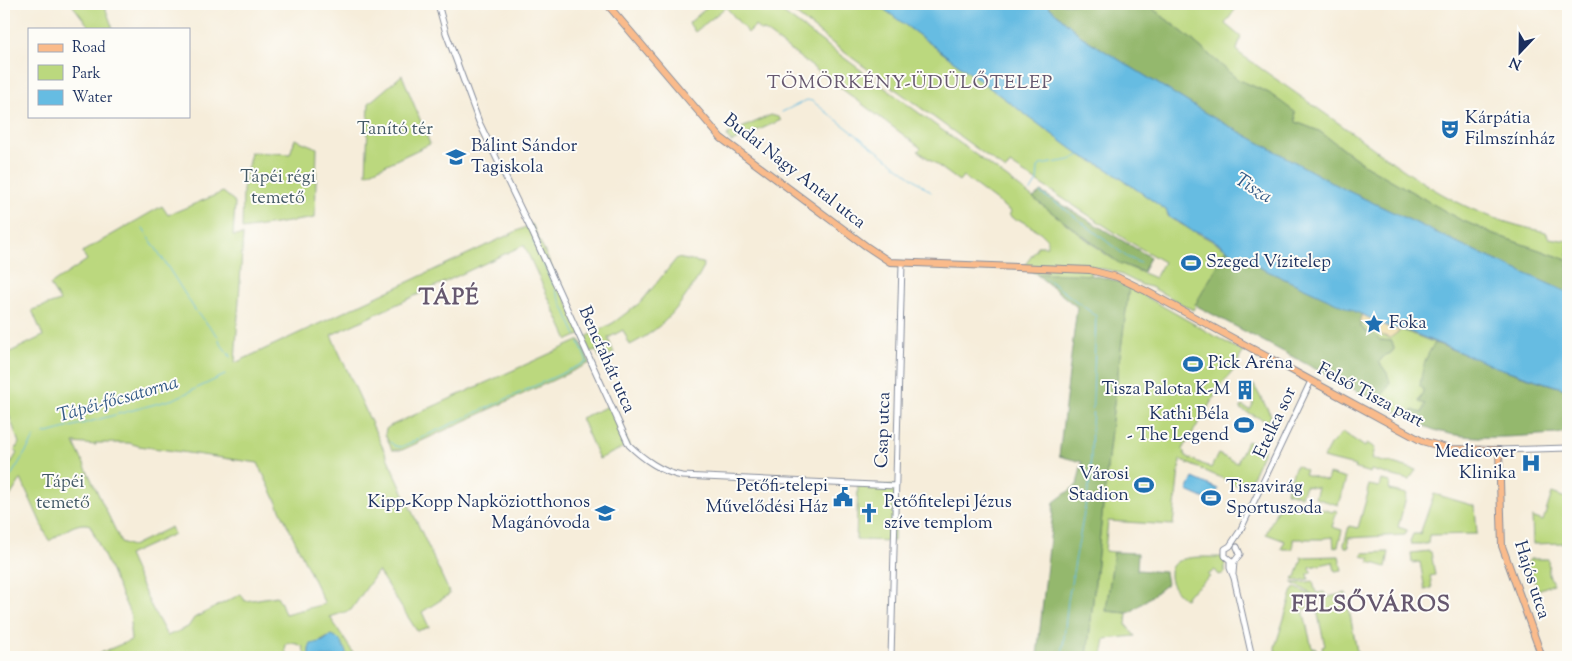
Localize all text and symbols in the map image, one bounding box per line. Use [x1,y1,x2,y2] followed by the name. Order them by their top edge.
[28,28,190,118] legend
[1494,28,1544,78] north arrow
[72,38,106,59] text: Road
[1507,51,1525,74] text: N
[72,64,101,85] text: Park
[767,70,1053,97] district label: TÖMÖRKÉNY-ÜDÜLŐTELEP
[72,88,113,109] text: Water
[1465,106,1555,153] place label: Kárpátia Filmszínház
[717,108,871,236] street label: Budai Nagy Antal utca
[357,117,433,143] park label: Tanító tér
[1439,118,1461,140] theatre icon: Kárpátia Filmszínház
[471,134,578,181] place label: Bálint Sándor Tagiskola
[445,146,467,168] school or university icon: Bálint Sándor Tagiskola
[240,165,316,212] park label: Tápéi régi temető
[1229,167,1277,211] water label: Tisza
[1206,250,1331,276] place label: Szeged Vízitelep
[1180,252,1202,274] sports icon: Szeged Vízitelep
[418,282,480,315] district label: TÁPÉ
[571,302,641,418] street label: Bencfahát utca
[1389,311,1427,337] place label: Foka
[1363,313,1385,335] place icon: Foka
[1208,351,1293,377] place label: Pick Aréna
[1182,353,1204,375] sports icon: Pick Aréna
[1312,357,1428,435] street label: Felső Tisza part
[54,370,182,430] water label: Tápéi-főcsatorna
[1101,377,1230,403] place label: Tisza Palota K-M
[1234,379,1256,401] building icon: Tisza Palota K-M
[1248,383,1304,463] street label: Etelka sor
[870,391,898,469] street label: Csap utca
[1127,402,1229,449] place label: Kathi Béla - The Legend
[1233,414,1255,436] sports icon: Kathi Béla - The Legend
[1435,440,1516,487] place label: Medicover Klinika
[1520,452,1542,474] hospital icon: Medicover Klinika
[1068,462,1129,509] place label: Városi Stadion
[36,470,90,517] park label: Tápéi temető
[706,474,828,521] place label: Petőfi-telepi Művelődési Ház
[1133,474,1155,496] sports icon: Városi Stadion
[1226,475,1322,522] place label: Tiszavirág Sportuszoda
[832,486,854,508] public building icon: Petőfi-telepi Művelődési Ház
[1200,487,1222,509] sports icon: Tiszavirág Sportuszoda
[367,490,590,537] place label: Kipp-Kopp Napköziotthonos Magánóvoda
[884,490,1012,537] place label: Petőfitelepi Jézus szíve templom
[594,502,616,524] school or university icon: Kipp-Kopp Napköziotthonos Magánóvoda
[858,502,880,524] church icon: Petőfitelepi Jézus szíve templom
[1506,537,1556,623] street label: Hajós utca
[1291,588,1451,622] district label: FELSŐVÁROS

